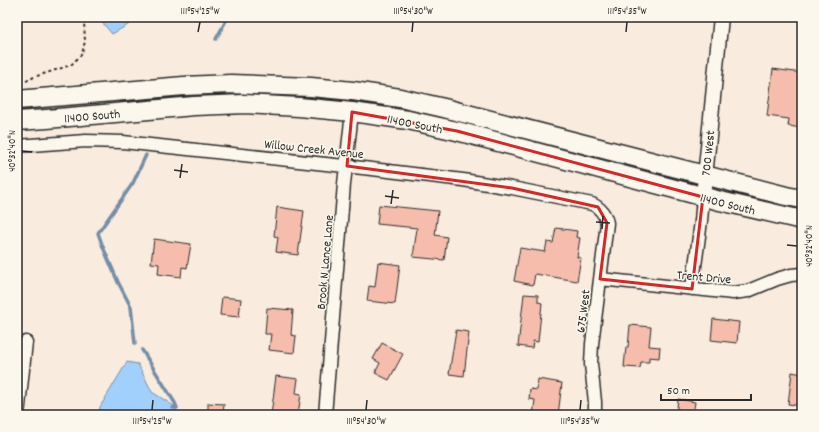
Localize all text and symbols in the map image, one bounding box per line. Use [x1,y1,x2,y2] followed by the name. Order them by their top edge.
[181,5,220,19] text: 111°54'25"W
[393,5,433,19] text: 111°54'30"W
[608,5,647,19] text: 111°54'35"W
[63,106,121,129] street label: 11400 South
[385,111,444,140] street label: 11400 South
[698,129,721,177] street label: 700 West
[6,130,20,172] text: 40°32'40"N
[263,136,365,165] street label: Willow Creek Avenue
[698,189,757,221] street label: 11400 South
[313,214,340,310] street label: Brook N Lance Lane
[803,225,817,267] text: 40°32'40"N
[676,267,732,290] street label: Trent Drive
[572,288,597,334] street label: 675 West
[661,376,751,402] scale bar
[667,383,690,400] text: 50 m
[133,415,172,429] text: 111°54'25"W
[346,415,386,429] text: 111°54'30"W
[561,415,600,429] text: 111°54'35"W

